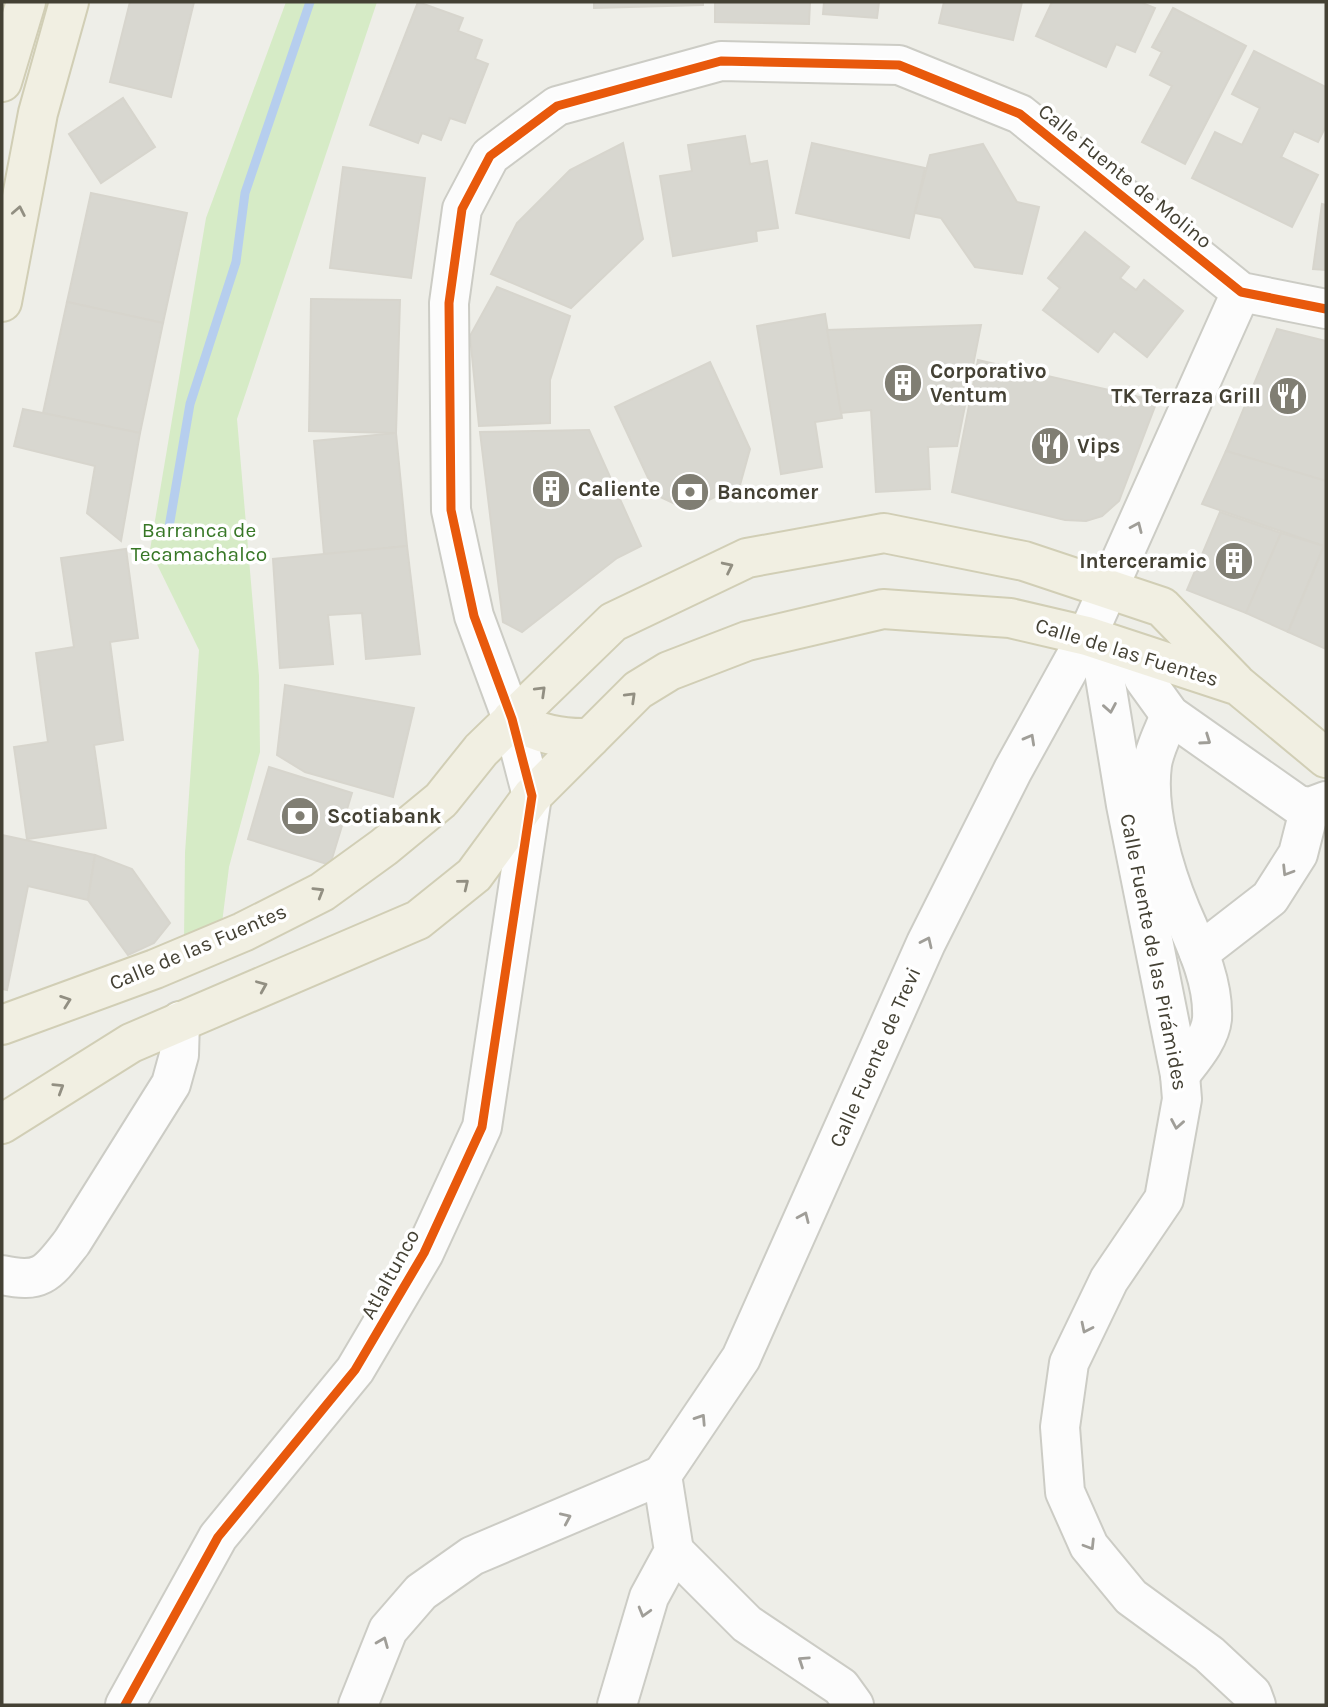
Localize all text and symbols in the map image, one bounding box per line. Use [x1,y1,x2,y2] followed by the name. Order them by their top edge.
[1033,99,1217,253] street label: Calle Fuente de Molino
[11,205,26,217] one-way arrow
[930,359,1047,407] place label: Corporativo Ventum
[882,362,924,404] building icon: Corporativo Ventum
[1267,375,1309,417] restaurant icon: TK Terraza Grill
[1111,384,1261,408] place label: TK Terraza Grill
[1029,425,1071,467] restaurant icon: Vips
[1077,434,1120,458] place label: Vips
[530,468,572,510] building icon: Caliente
[669,471,711,513] bank icon: Bancomer
[578,477,661,501] place label: Caliente
[717,480,819,504] place label: Bancomer
[131,518,267,566] park label: Barranca de Tecamachalco
[1129,522,1143,534] one-way arrow
[1213,540,1255,582] building icon: Interceramic
[1079,549,1207,573] place label: Interceramic
[721,561,734,575] one-way arrow
[1033,613,1221,691] street label: Calle de las Fuentes
[533,687,546,700] one-way arrow
[623,693,636,705] one-way arrow
[1102,702,1117,714] one-way arrow
[1198,732,1211,744] one-way arrow
[1022,734,1035,746] one-way arrow
[279,795,321,837] bank icon: Scotiabank
[327,804,442,828] place label: Scotiabank
[1115,812,1193,1092] street label: Calle Fuente de las Pirámides
[1282,863,1295,876] one-way arrow
[456,879,468,892] one-way arrow
[312,887,325,900] one-way arrow
[106,899,290,995] street label: Calle de las Fuentes
[919,937,933,949] one-way arrow
[824,963,926,1151] street label: Calle Fuente de Trevi
[255,980,267,994] one-way arrow
[59,995,71,1009] one-way arrow
[52,1083,65,1096] one-way arrow
[1170,1118,1185,1130] one-way arrow
[796,1211,810,1224] one-way arrow
[356,1225,424,1323] street label: Atlaltunco
[1080,1321,1094,1333] one-way arrow
[693,1414,706,1427] one-way arrow
[560,1512,572,1526] one-way arrow
[1082,1538,1095,1551] one-way arrow
[638,1606,653,1618] one-way arrow
[375,1636,389,1648] one-way arrow
[797,1657,810,1670] one-way arrow

